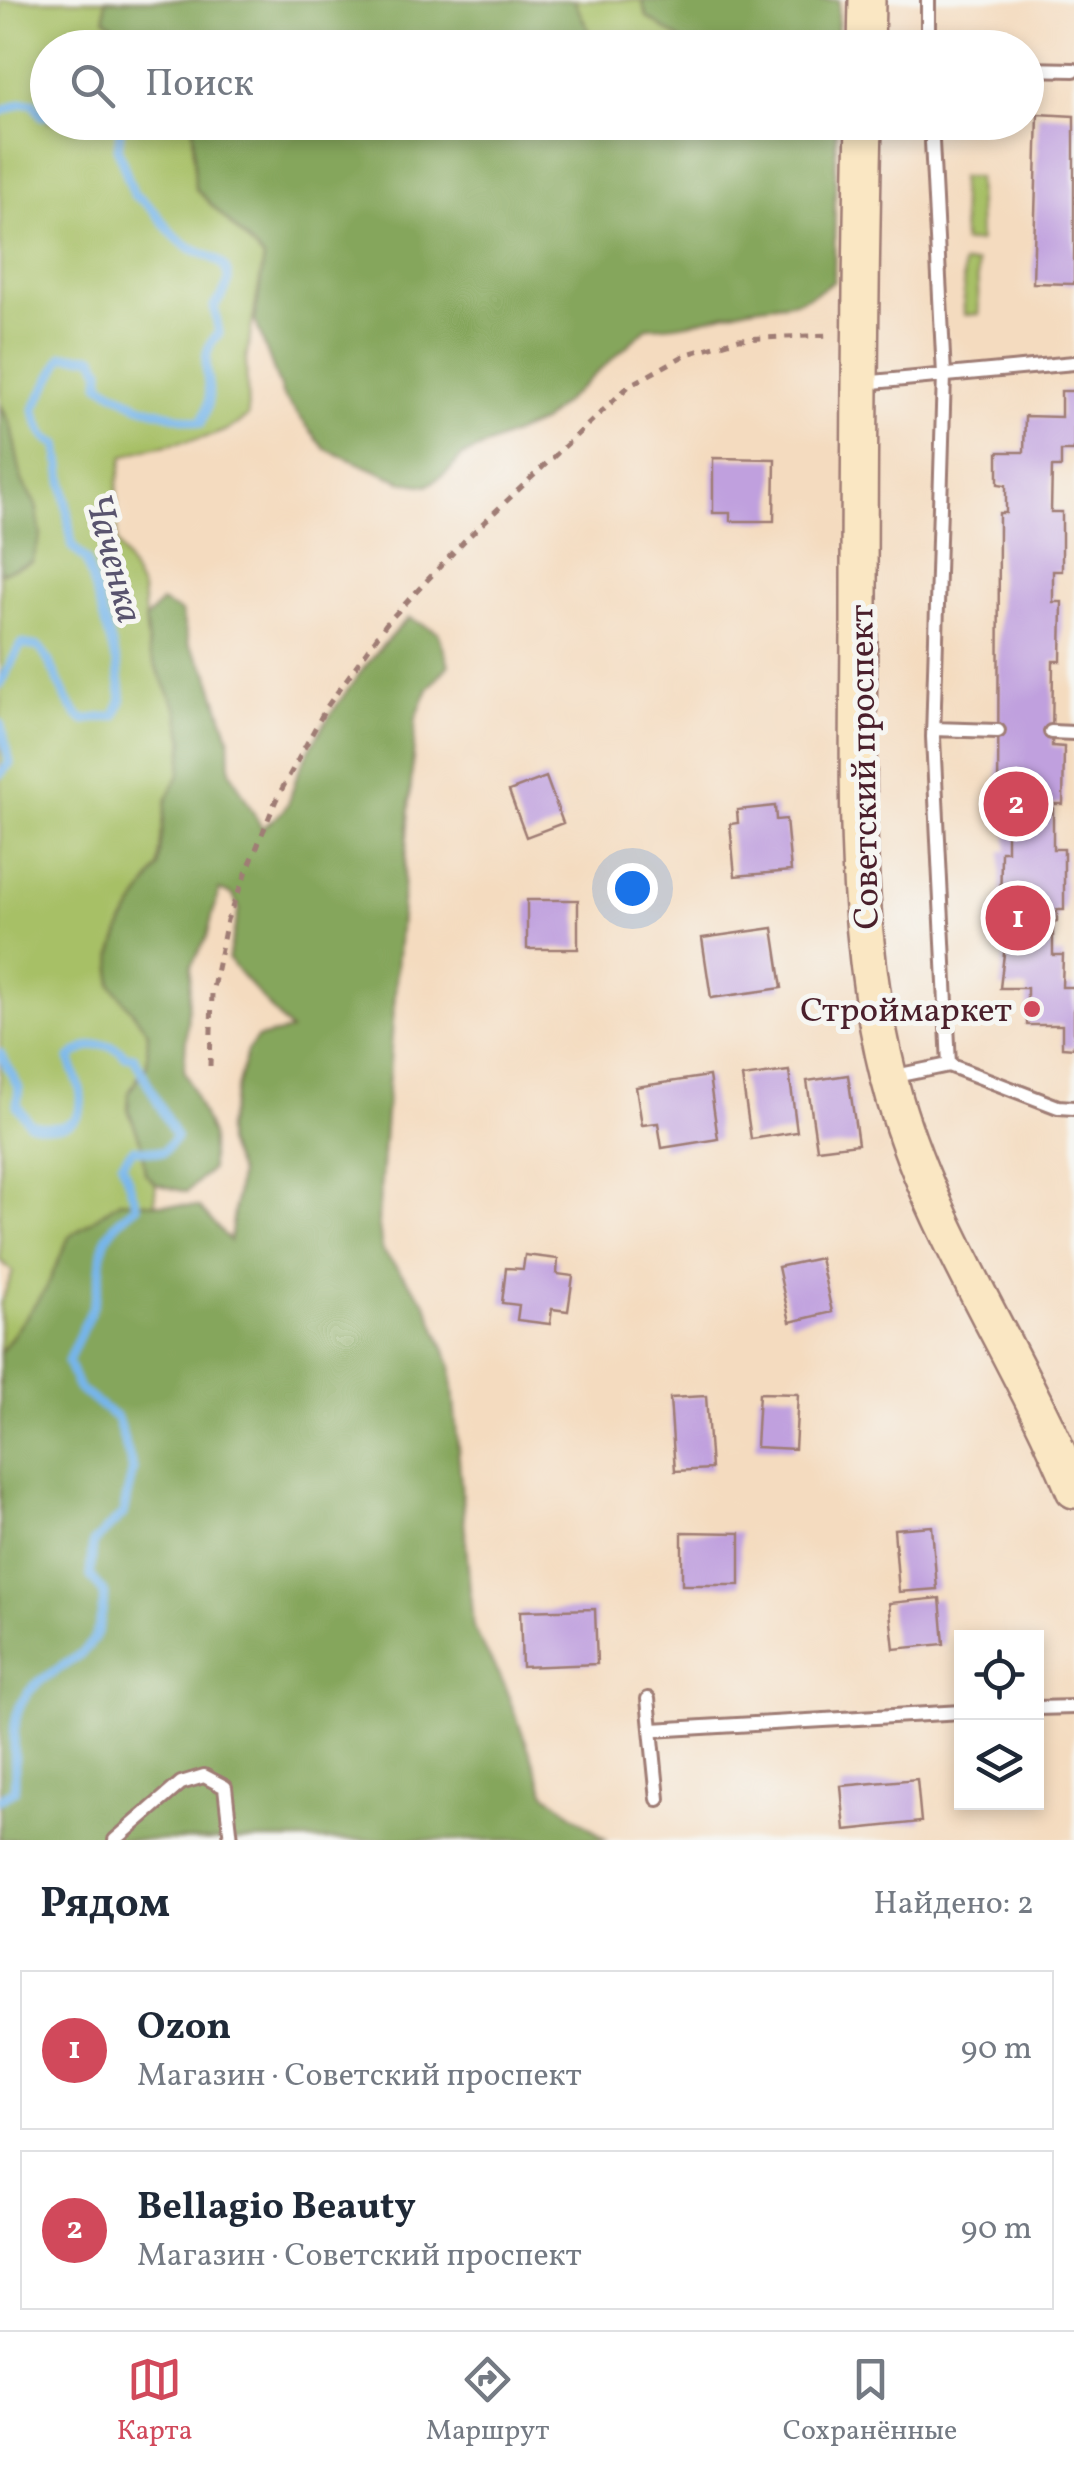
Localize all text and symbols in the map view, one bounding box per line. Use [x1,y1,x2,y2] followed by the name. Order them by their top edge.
[30,30,1044,140] search box
[65,58,120,113] icon: search
[145,59,254,112] text: Поиск
[69,488,154,629] water label: Чаченка
[839,604,893,930] street label: Советский проспект
[984,766,1048,842] pin: 2
[607,863,658,914] your location
[986,880,1050,956] pin: 1
[800,988,1012,1036] place label: Строймаркет
[1021,998,1043,1020] marker: Строймаркет
[954,1630,1044,1810] map controls
[954,1630,1044,1720] button: locate
[954,1720,1044,1810] button: layers
[40,1876,170,1935] text: Рядом
[874,1883,1034,1927] text: Найдено: 2
[137,2002,231,2055] text: Ozon
[68,2028,81,2072] text: 1
[961,2028,1032,2072] text: 90 m
[137,2055,582,2099] text: Магазин · Советский проспект
[137,2182,416,2235] text: Bellagio Beauty
[66,2208,83,2252] text: 2
[961,2208,1032,2252] text: 90 m
[137,2235,582,2279] text: Магазин · Советский проспект
[117,2352,193,2451] tab: Карта
[426,2352,549,2451] tab: Маршрут
[783,2352,957,2451] tab: Сохранённые

